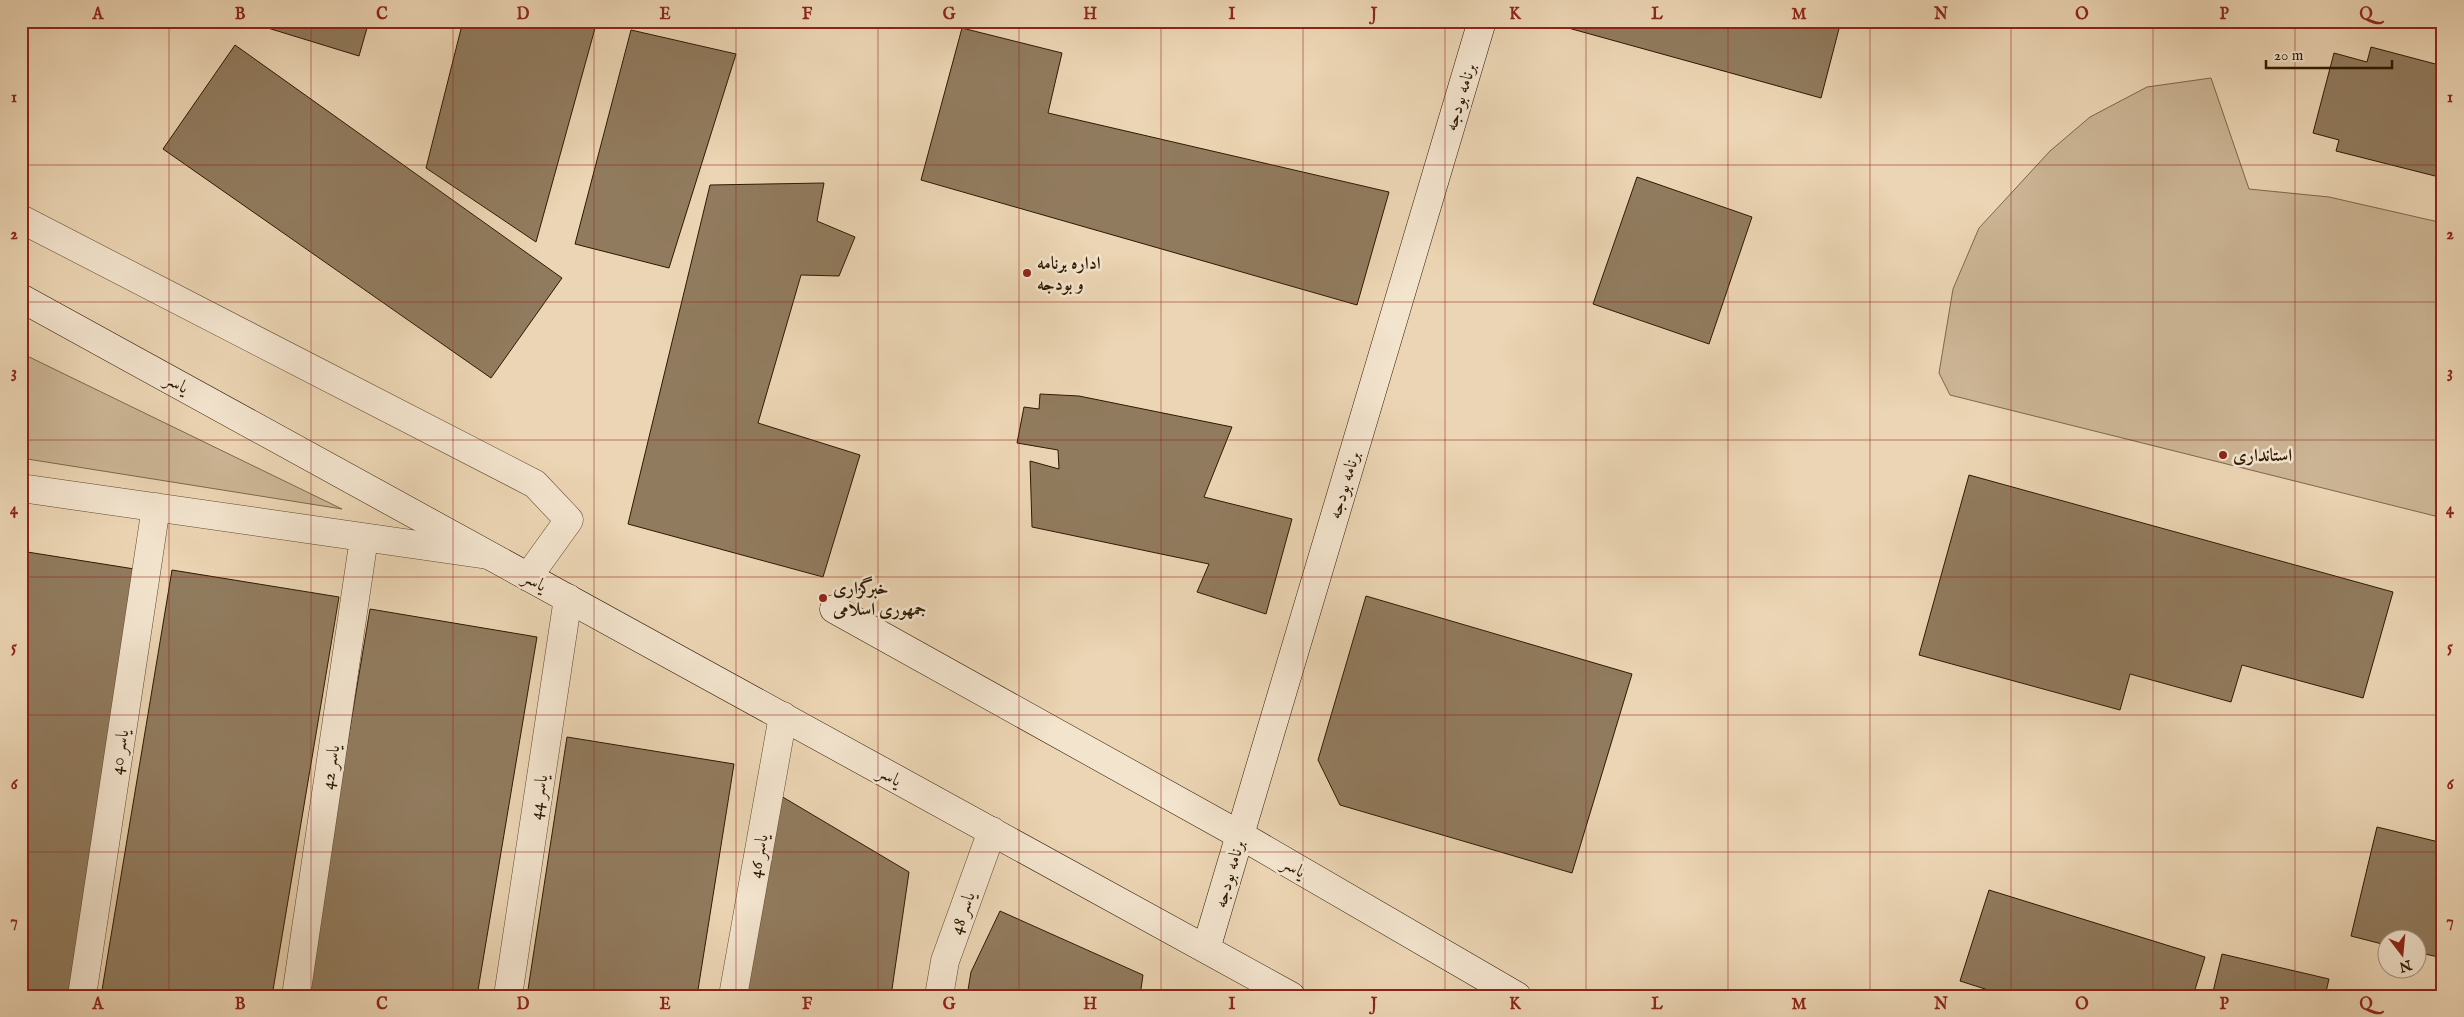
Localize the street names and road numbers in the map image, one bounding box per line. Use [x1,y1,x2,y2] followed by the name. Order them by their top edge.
[1440,61,1483,134] street label: برنامه بودجه
[159,368,194,401] street label: یاسر
[1324,449,1367,522] street label: برنامه بودجه
[517,566,552,599] street label: یاسر
[106,727,136,776] street label: یاسر 40
[317,742,347,791] street label: یاسر 42
[872,761,907,794] street label: یاسر
[525,772,555,821] street label: یاسر 44
[744,831,775,880] street label: یاسر 46
[1210,838,1251,911] street label: برنامه بودجه
[1276,851,1311,885] street label: یاسر
[945,888,982,938] street label: یاسر 48

